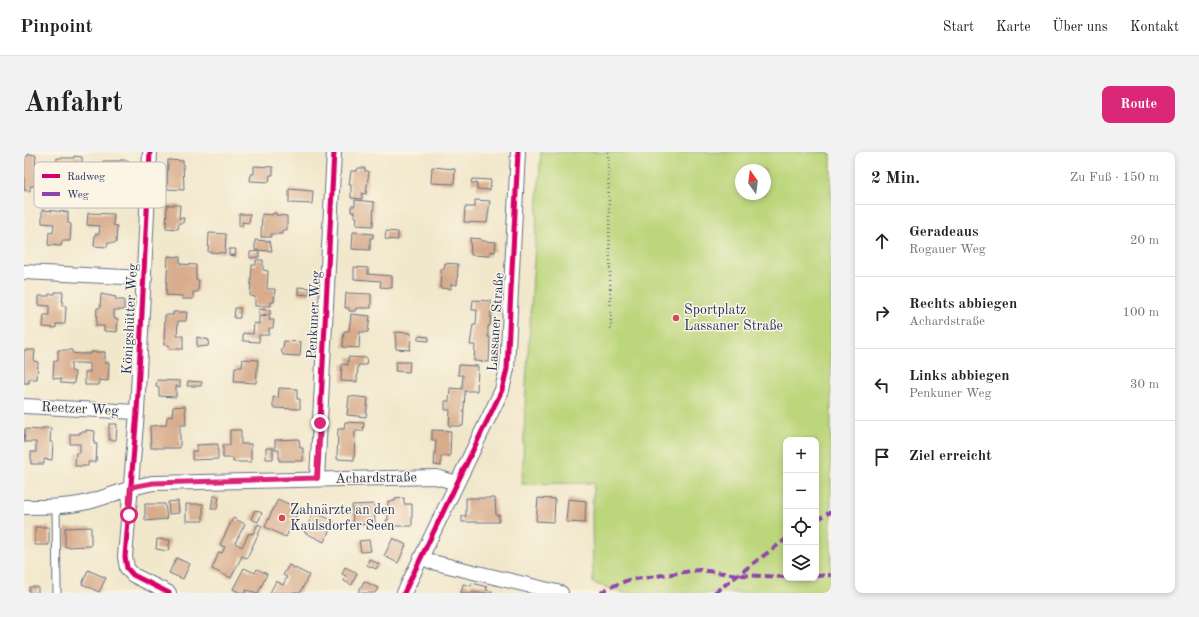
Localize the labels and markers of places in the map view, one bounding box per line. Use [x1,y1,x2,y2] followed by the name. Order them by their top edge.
[684,303,783,333] place label: Sportplatz Lassaner Straße
[671,313,681,323] marker: Sportplatz Lassaner Straße
[290,503,395,533] place label: Zahnärzte an den Kaulsdorfer Seen
[277,513,287,523] marker: Zahnärzte an den Kaulsdorfer Seen

